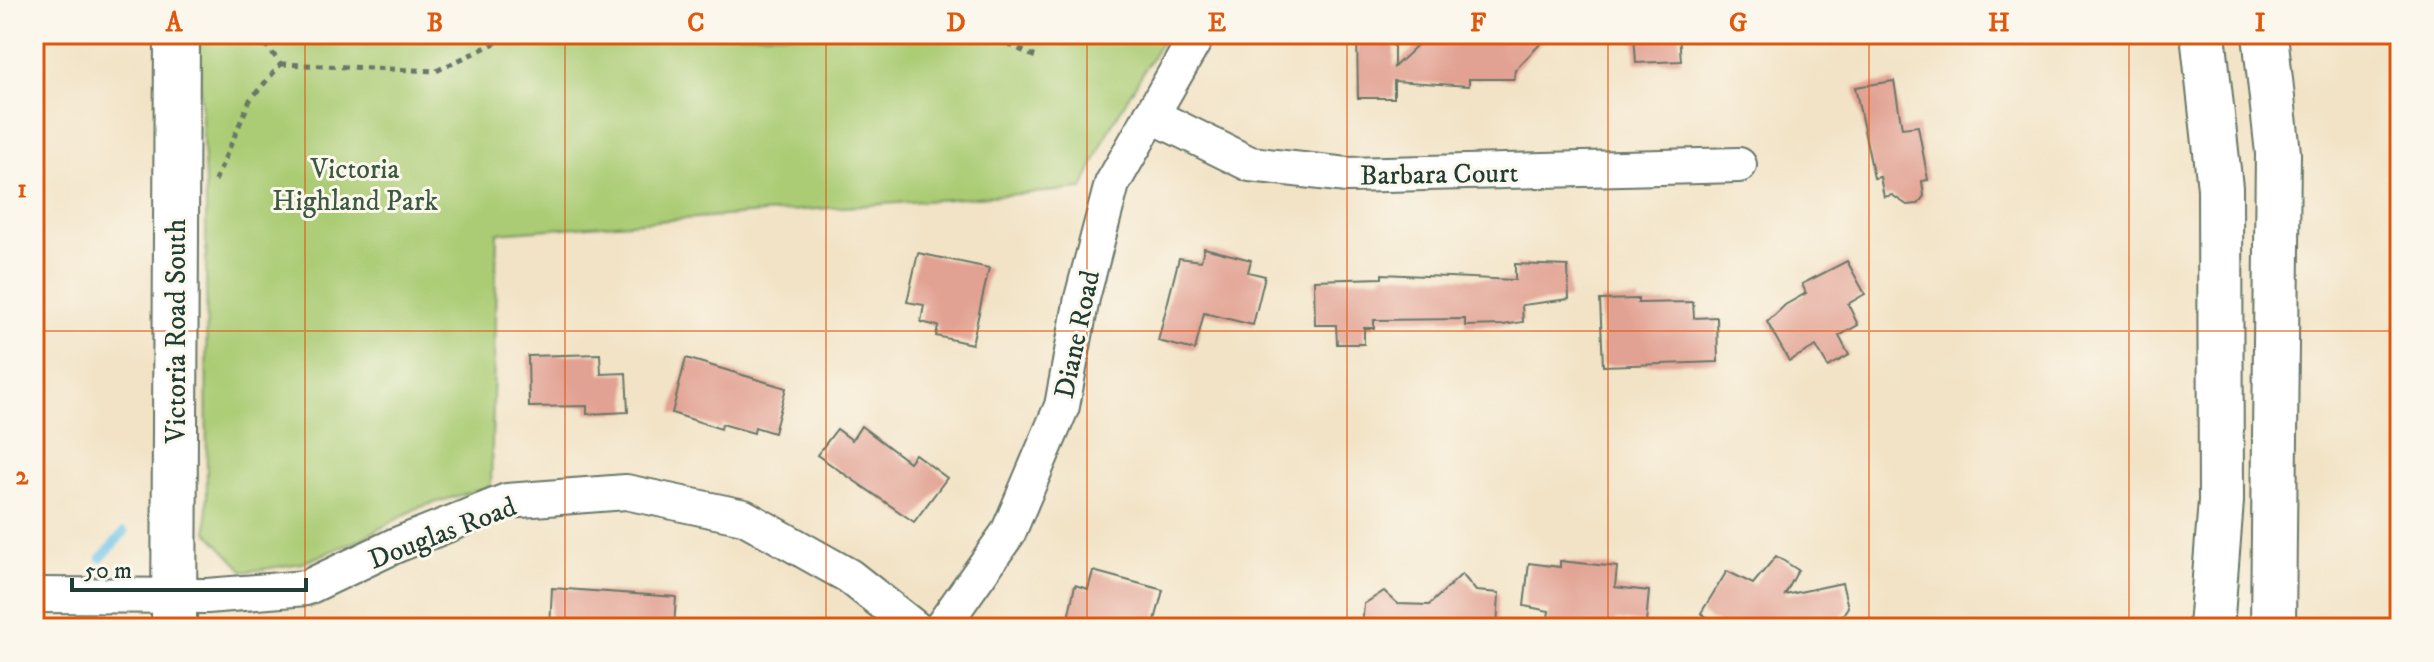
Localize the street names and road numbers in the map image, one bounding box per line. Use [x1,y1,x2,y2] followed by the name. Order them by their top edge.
[1359,156,1519,193] street label: Barbara Court
[159,219,194,444] street label: Victoria Road South
[1047,267,1108,402] street label: Diane Road
[364,489,521,578] street label: Douglas Road

